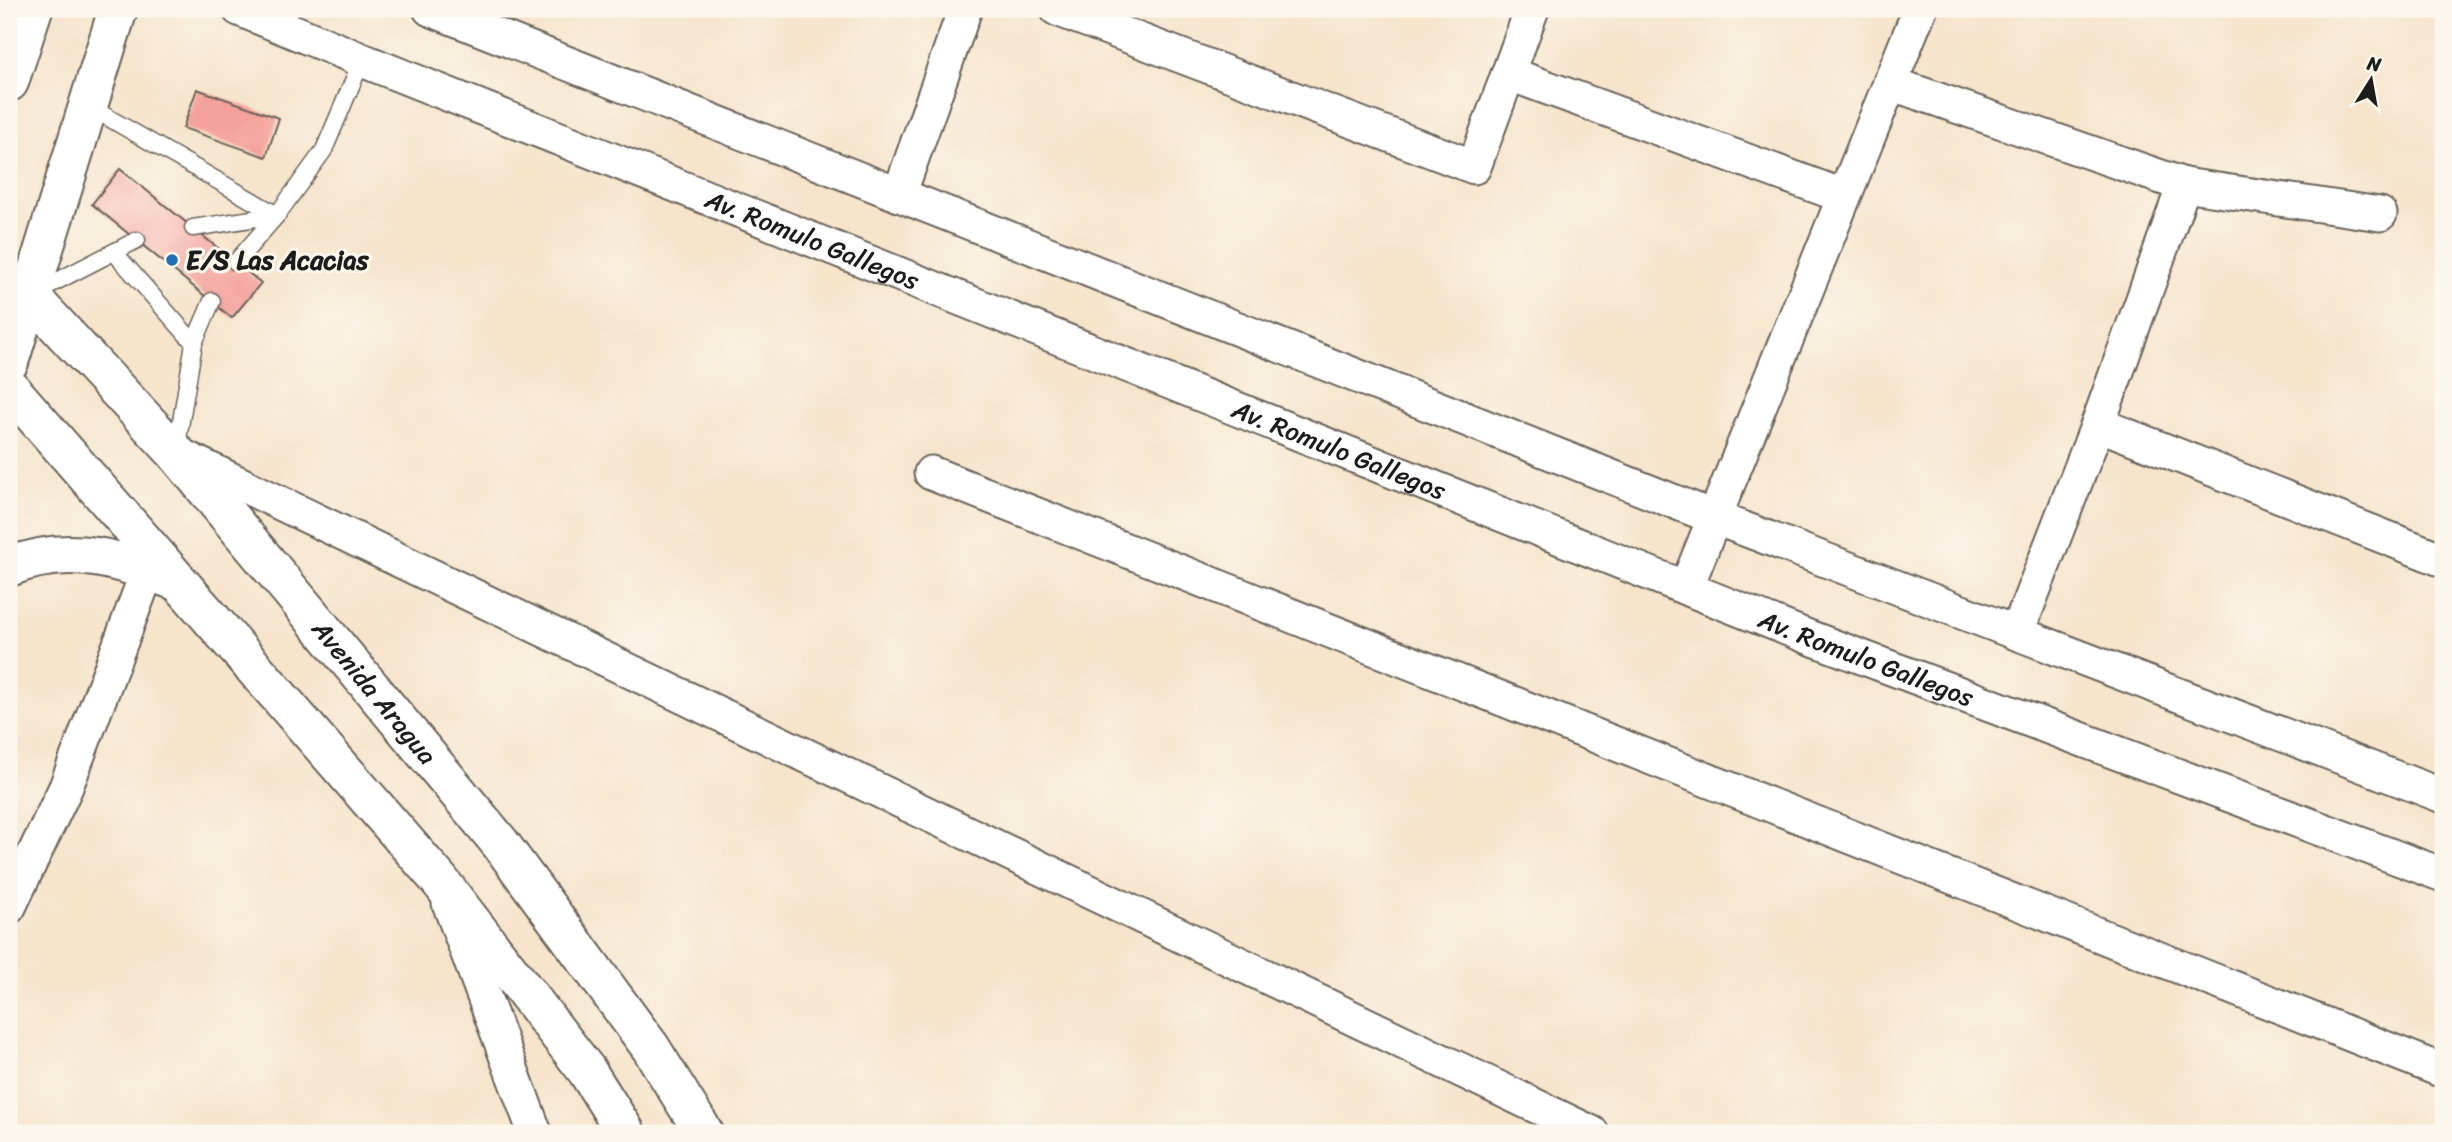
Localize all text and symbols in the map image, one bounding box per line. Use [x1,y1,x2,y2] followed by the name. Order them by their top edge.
[2336,46,2406,116] north arrow
[2364,46,2385,81] text: N
[697,176,927,303] street label: Av. Romulo Gallegos
[186,237,369,283] place label: E/S Las Acacias
[164,252,180,268] marker: E/S Las Acacias
[1224,386,1454,514] street label: Av. Romulo Gallegos
[1751,596,1981,720] street label: Av. Romulo Gallegos
[299,608,449,775] street label: Avenida Aragua

